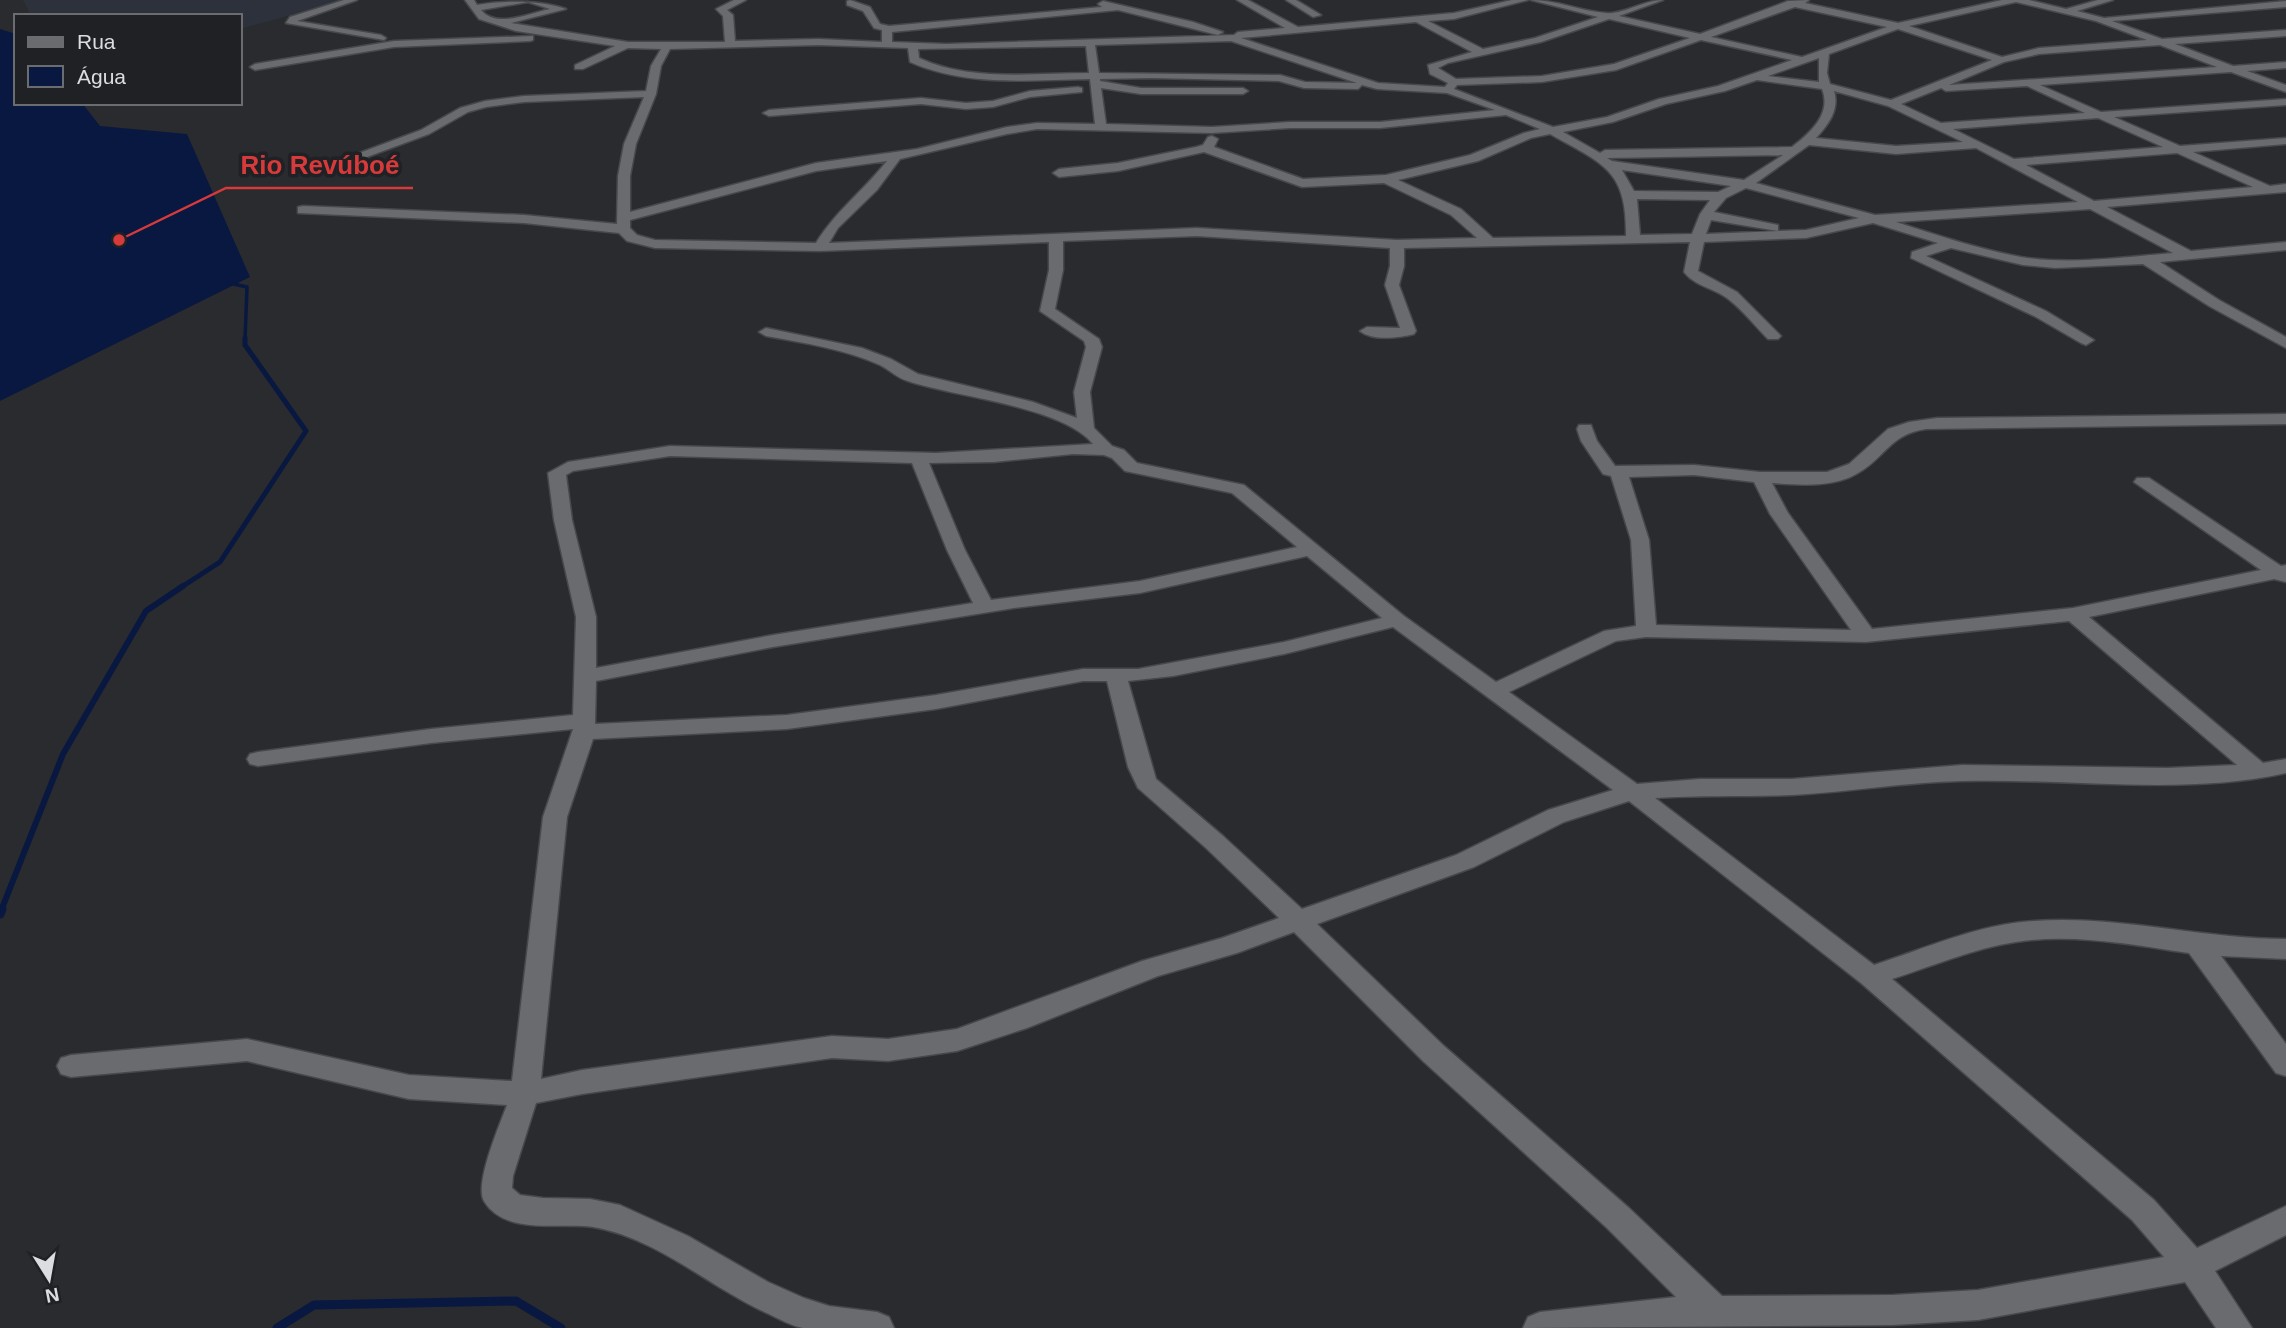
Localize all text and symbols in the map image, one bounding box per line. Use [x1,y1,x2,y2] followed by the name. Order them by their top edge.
[14,14,242,105] legend
[77,30,116,53] text: Rua
[77,65,126,88] text: Água
[226,141,413,188] callout: Rio Revúboé
[241,150,399,180] text: Rio Revúboé
[14,1244,84,1314] north arrow
[43,1284,61,1307] text: N

